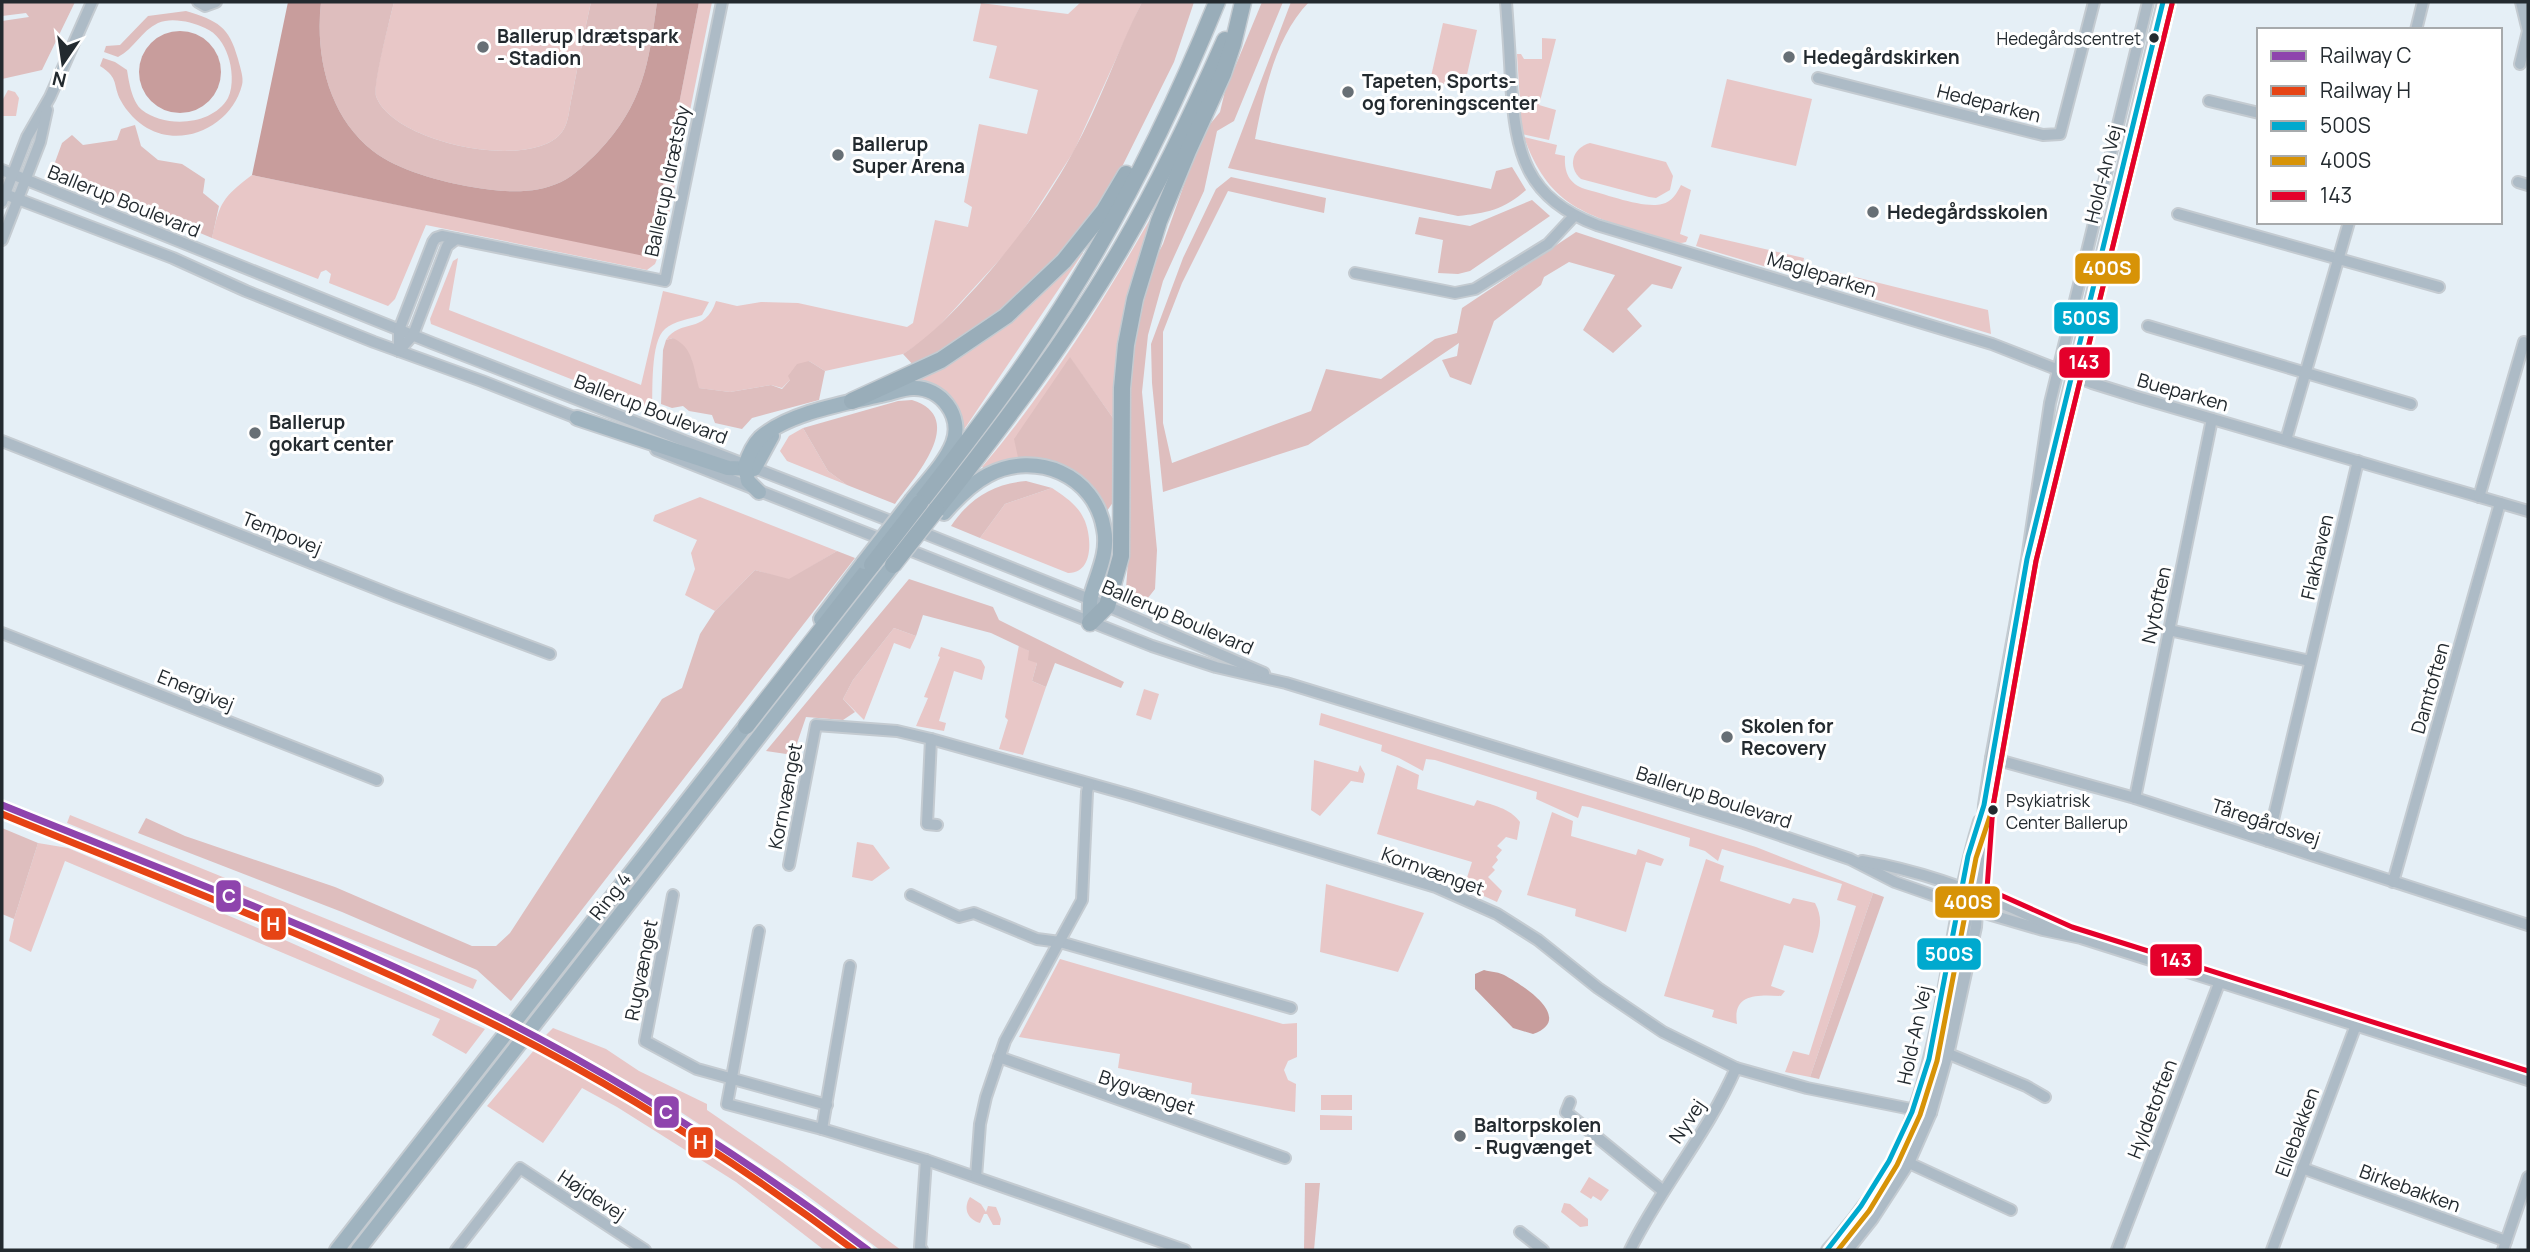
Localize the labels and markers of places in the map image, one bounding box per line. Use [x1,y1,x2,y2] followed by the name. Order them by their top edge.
[497,23,679,71] place label: Ballerup Idrætspark - Stadion
[1997,27,2141,50] place label: Hedegårdscentret
[2147,31,2161,45] marker: Hedegårdscentret
[475,39,491,55] marker: Ballerup Idrætspark - Stadion
[1803,44,1960,70] place label: Hedegårdskirken
[1781,49,1797,65] marker: Hedegårdskirken
[1362,68,1538,116] place label: Tapeten, Sports- og foreningscenter
[1340,84,1356,100] marker: Tapeten, Sports- og foreningscenter
[852,131,965,179] place label: Ballerup Super Arena
[830,147,846,163] marker: Ballerup Super Arena
[1887,199,2048,225] place label: Hedegårdsskolen
[1865,204,1881,220] marker: Hedegårdsskolen
[269,409,394,457] place label: Ballerup gokart center
[247,425,263,441] marker: Ballerup gokart center
[1741,713,1834,761] place label: Skolen for Recovery
[1719,729,1735,745] marker: Skolen for Recovery
[2006,789,2128,834] place label: Psykiatrisk Center Ballerup
[1986,803,2000,817] marker: Psykiatrisk Center Ballerup
[1474,1112,1601,1160] place label: Baltorpskolen - Rugvænget
[1452,1128,1468,1144] marker: Baltorpskolen - Rugvænget

